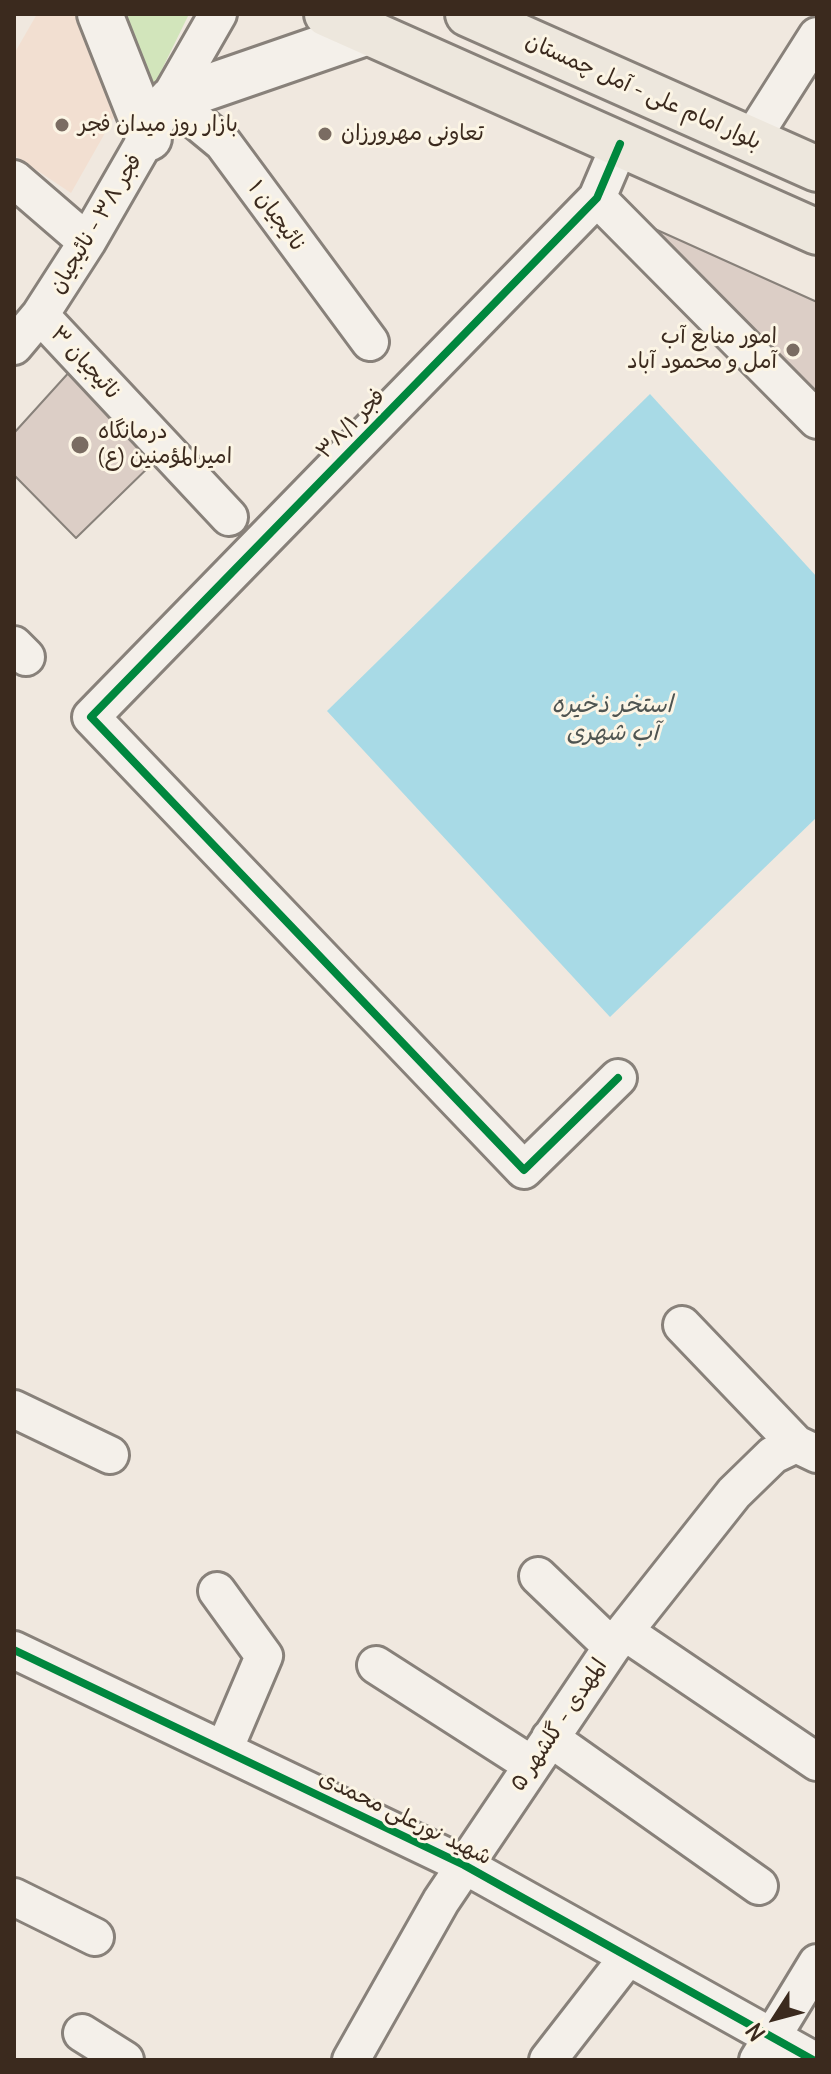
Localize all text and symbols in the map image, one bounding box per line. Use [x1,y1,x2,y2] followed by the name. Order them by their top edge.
[521,28,765,156] street label: بلوار امام علی - آمل چمستان
[78,112,238,138] place label: بازار روز میدان فجر
[53,116,71,134] marker: بازار روز میدان فجر
[341,121,484,147] place label: تعاونی مهرورزان
[316,125,334,143] marker: تعاونی مهرورزان
[44,149,148,299] street label: فجر ۳۸ - نائیجیان
[242,176,310,256] street label: نائیجیان ۱
[45,321,125,405] street label: نائیجیان ۳
[627,324,777,376] place label: امور منابع آب آمل و محمود آباد
[784,341,802,359] marker: امور منابع آب آمل و محمود آباد
[311,383,391,465] street label: فجر ۳۸/۱
[98,419,232,470] place label: درمانگاه امیرالمؤمنین (ع)
[69,434,91,456] marker: درمانگاه امیرالمؤمنین (ع)
[552,691,672,747] water label: استخر ذخیره آب شهری
[505,1654,613,1796] street label: المهدی - گلشهر ۵
[314,1765,496,1871] street label: شهید نورعلی محمدی
[735,1978,815,2058] north arrow
[740,2018,771,2046] text: N

